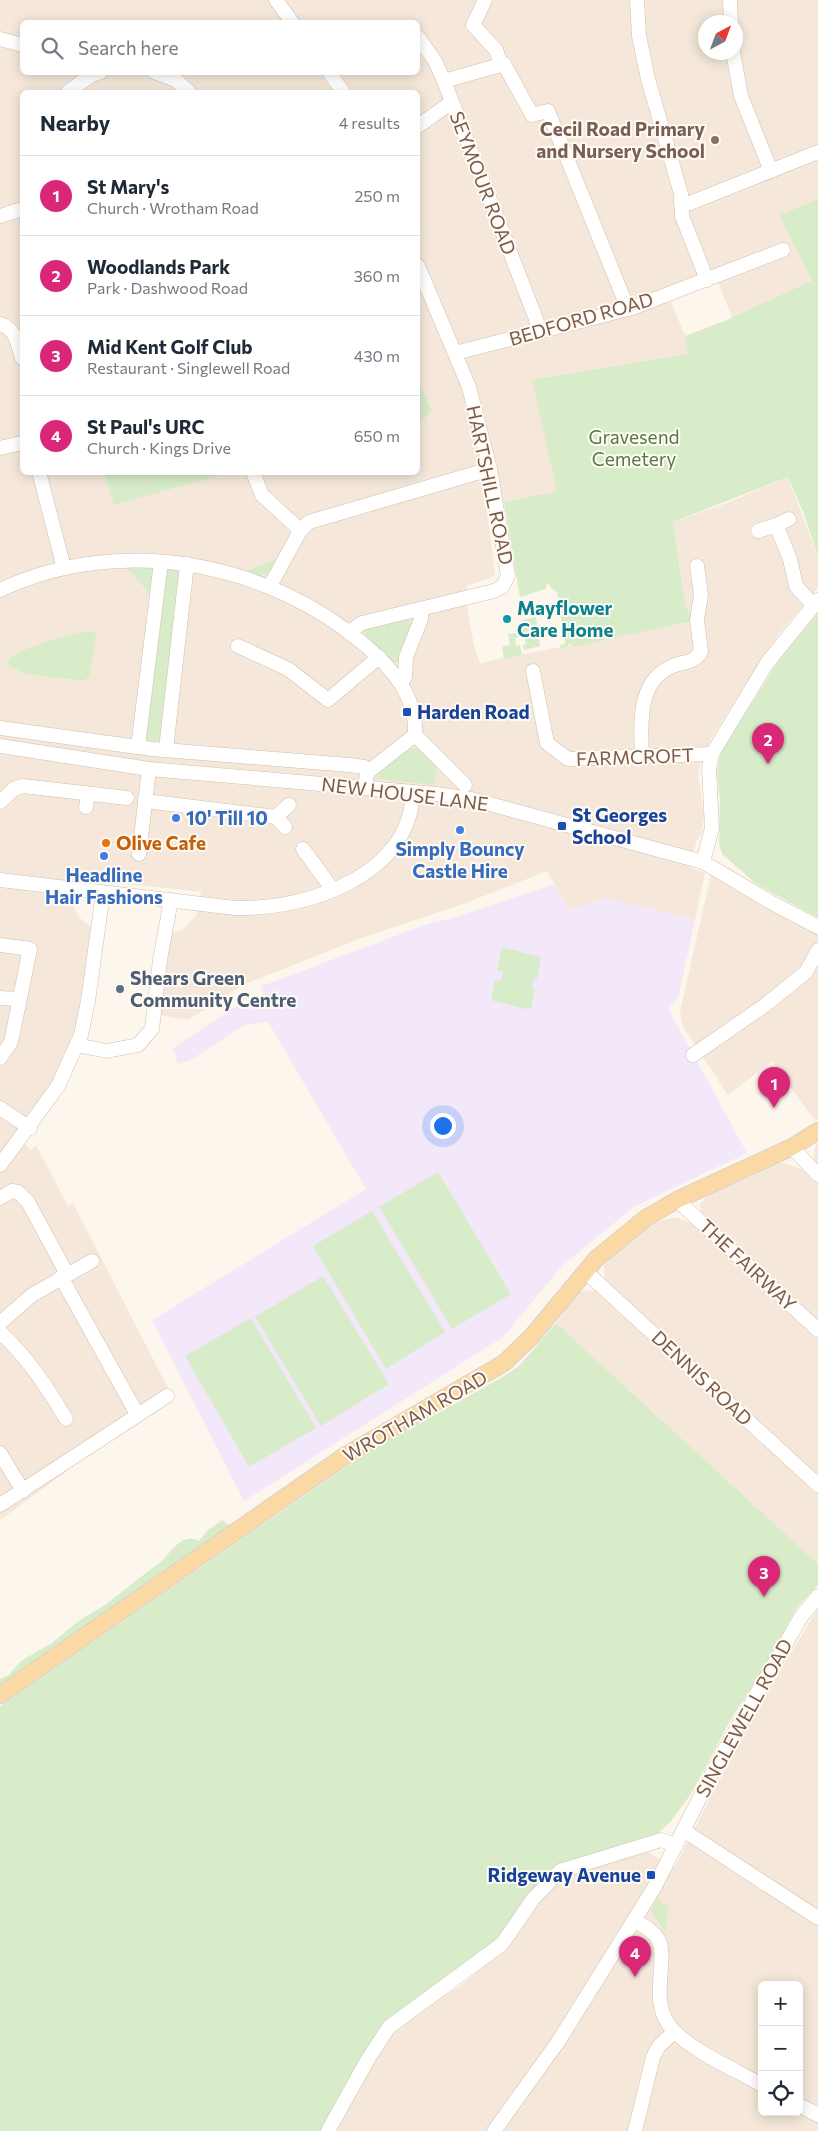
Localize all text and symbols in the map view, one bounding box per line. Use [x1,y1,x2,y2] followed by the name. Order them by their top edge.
[698,15,743,60] north arrow
[20,20,420,75] search box
[38,34,66,62] icon: search
[78,36,178,59] text: Search here
[446,108,521,258] street label: SEYMOUR ROAD
[40,110,110,135] text: Nearby
[339,113,400,132] text: 4 results
[536,117,706,162] place label: Cecil Road Primary and Nursery School
[709,134,721,146] marker: Cecil Road Primary and Nursery School
[87,175,169,198] text: St Mary's
[52,186,60,205] text: 1
[354,186,400,205] text: 250 m
[87,198,259,217] text: Church · Wrotham Road
[87,255,230,278] text: Woodlands Park
[51,266,61,285] text: 2
[354,266,400,285] text: 360 m
[87,278,248,297] text: Park · Dashwood Road
[506,287,656,350] street label: BEDFORD ROAD
[87,335,253,358] text: Mid Kent Golf Club
[51,346,61,365] text: 3
[354,346,400,365] text: 430 m
[87,358,290,377] text: Restaurant · Singlewell Road
[462,403,519,567] street label: HARTSHILL ROAD
[87,415,205,438] text: St Paul's URC
[588,425,680,470] park label: Gravesend Cemetery
[51,426,61,445] text: 4
[354,426,400,445] text: 650 m
[87,438,231,457] text: Church · Kings Drive
[517,596,613,641] place label: Mayflower Care Home
[501,613,513,625] marker: Mayflower Care Home
[417,700,530,723] place label: Harden Road
[401,706,413,718] marker: Harden Road
[752,723,784,764] pin: 2
[576,743,694,770] street label: FARMCROFT
[320,772,490,815] street label: NEW HOUSE LANE
[572,803,667,848] place label: St Georges School
[186,806,268,829] place label: 10' Till 10
[170,812,182,824] marker: 10' Till 10
[556,820,568,832] marker: St Georges School
[454,824,466,836] marker: Simply Bouncy Castle Hire
[116,831,206,854] place label: Olive Cafe
[100,837,112,849] marker: Olive Cafe
[395,837,525,882] place label: Simply Bouncy Castle Hire
[98,850,110,862] marker: Headline Hair Fashions
[45,863,163,908] place label: Headline Hair Fashions
[130,966,296,1011] place label: Shears Green Community Centre
[114,983,126,995] marker: Shears Green Community Centre
[758,1067,790,1108] pin: 1
[430,1113,456,1139] your location
[695,1214,802,1315] street label: THE FAIRWAY
[648,1325,757,1430] street label: DENNIS ROAD
[339,1365,491,1466] street label: WROTHAM ROAD
[748,1556,780,1597] pin: 3
[691,1635,797,1801] street label: SINGLEWELL ROAD
[488,1863,641,1886] place label: Ridgeway Avenue
[645,1869,657,1881] marker: Ridgeway Avenue
[619,1936,651,1977] pin: 4
[758,1981,803,2116] map controls
[758,1981,803,2026] button: +
[758,2026,803,2071] button: −
[758,2071,803,2116] button: locate

